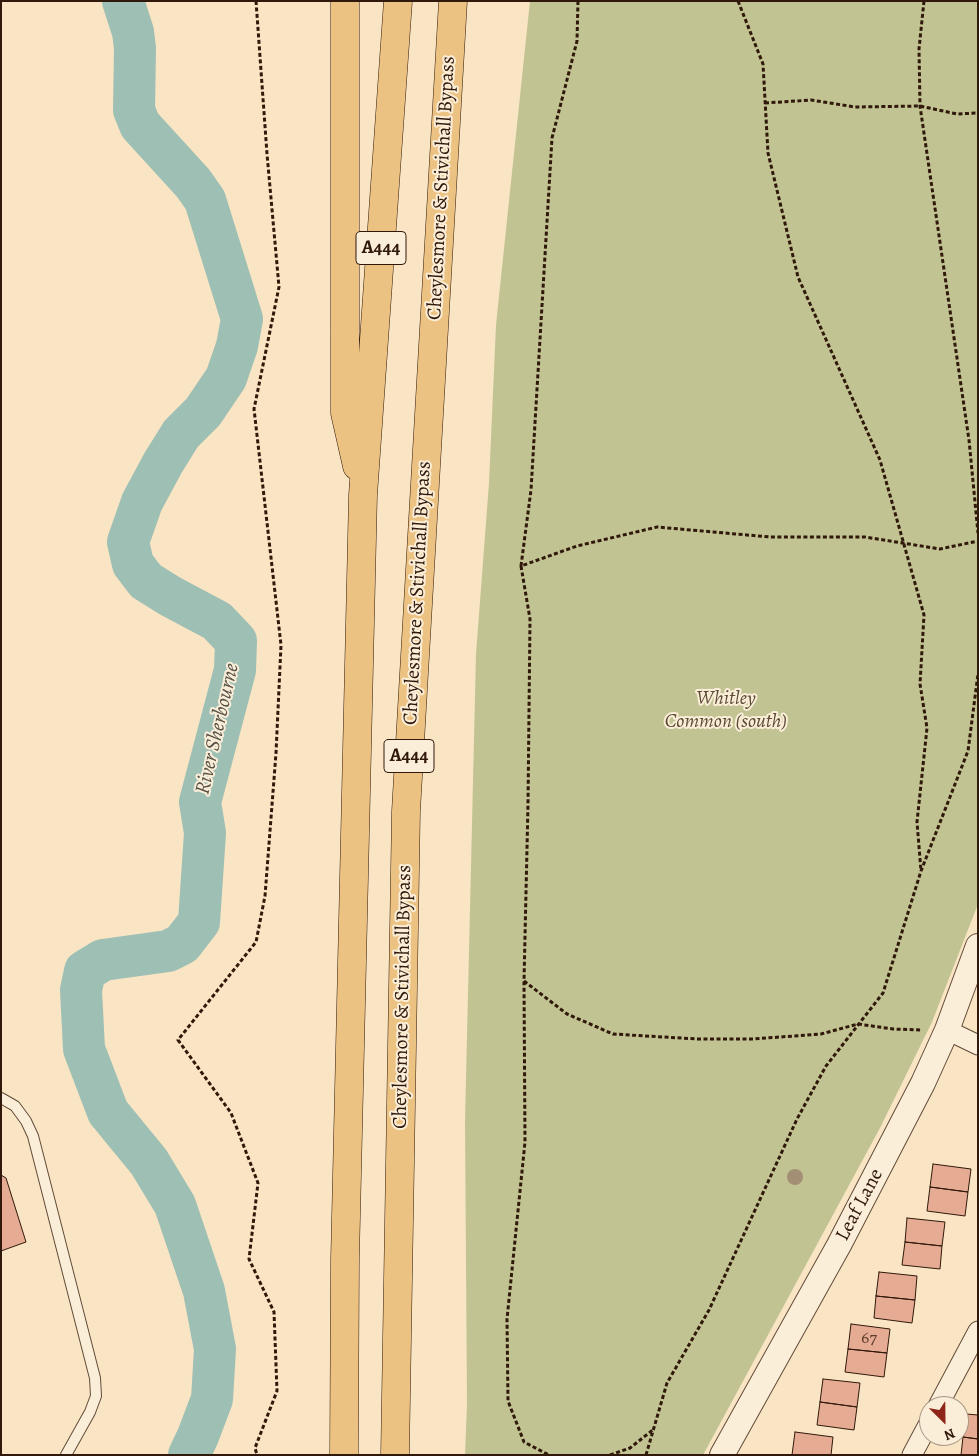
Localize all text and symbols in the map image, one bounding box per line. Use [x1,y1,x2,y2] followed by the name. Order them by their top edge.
[423,56,461,320] street label: Cheylesmore & Stivichall Bypass
[356,232,406,264] road number: A444
[399,461,437,725] street label: Cheylesmore & Stivichall Bypass
[191,661,245,797] water label: River Sherbourne
[665,687,787,734] park label: Whitley Common (south)
[384,739,434,772] road number: A444
[389,865,417,1129] street label: Cheylesmore & Stivichall Bypass
[831,1165,889,1245] street label: Leaf Lane
[861,1328,877,1350] house number: 67
[919,1396,969,1446] north arrow
[941,1424,958,1445] text: N

